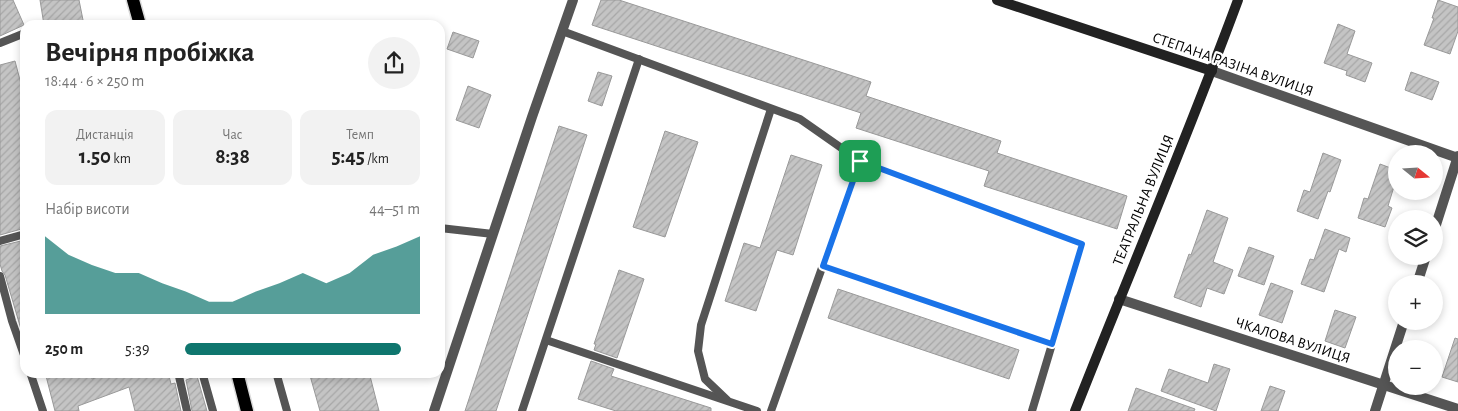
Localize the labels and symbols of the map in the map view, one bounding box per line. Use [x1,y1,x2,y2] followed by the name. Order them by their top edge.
[1150,30,1315,99] street label: СТЕПАНА РАЗІНА ВУЛИЦЯ
[1110,132,1177,268] street label: ТЕАТРАЛЬНА ВУЛИЦЯ
[839,140,881,182] pin
[1388,145,1442,200] north arrow
[1234,315,1352,366] street label: ЧКАЛОВА ВУЛИЦЯ

